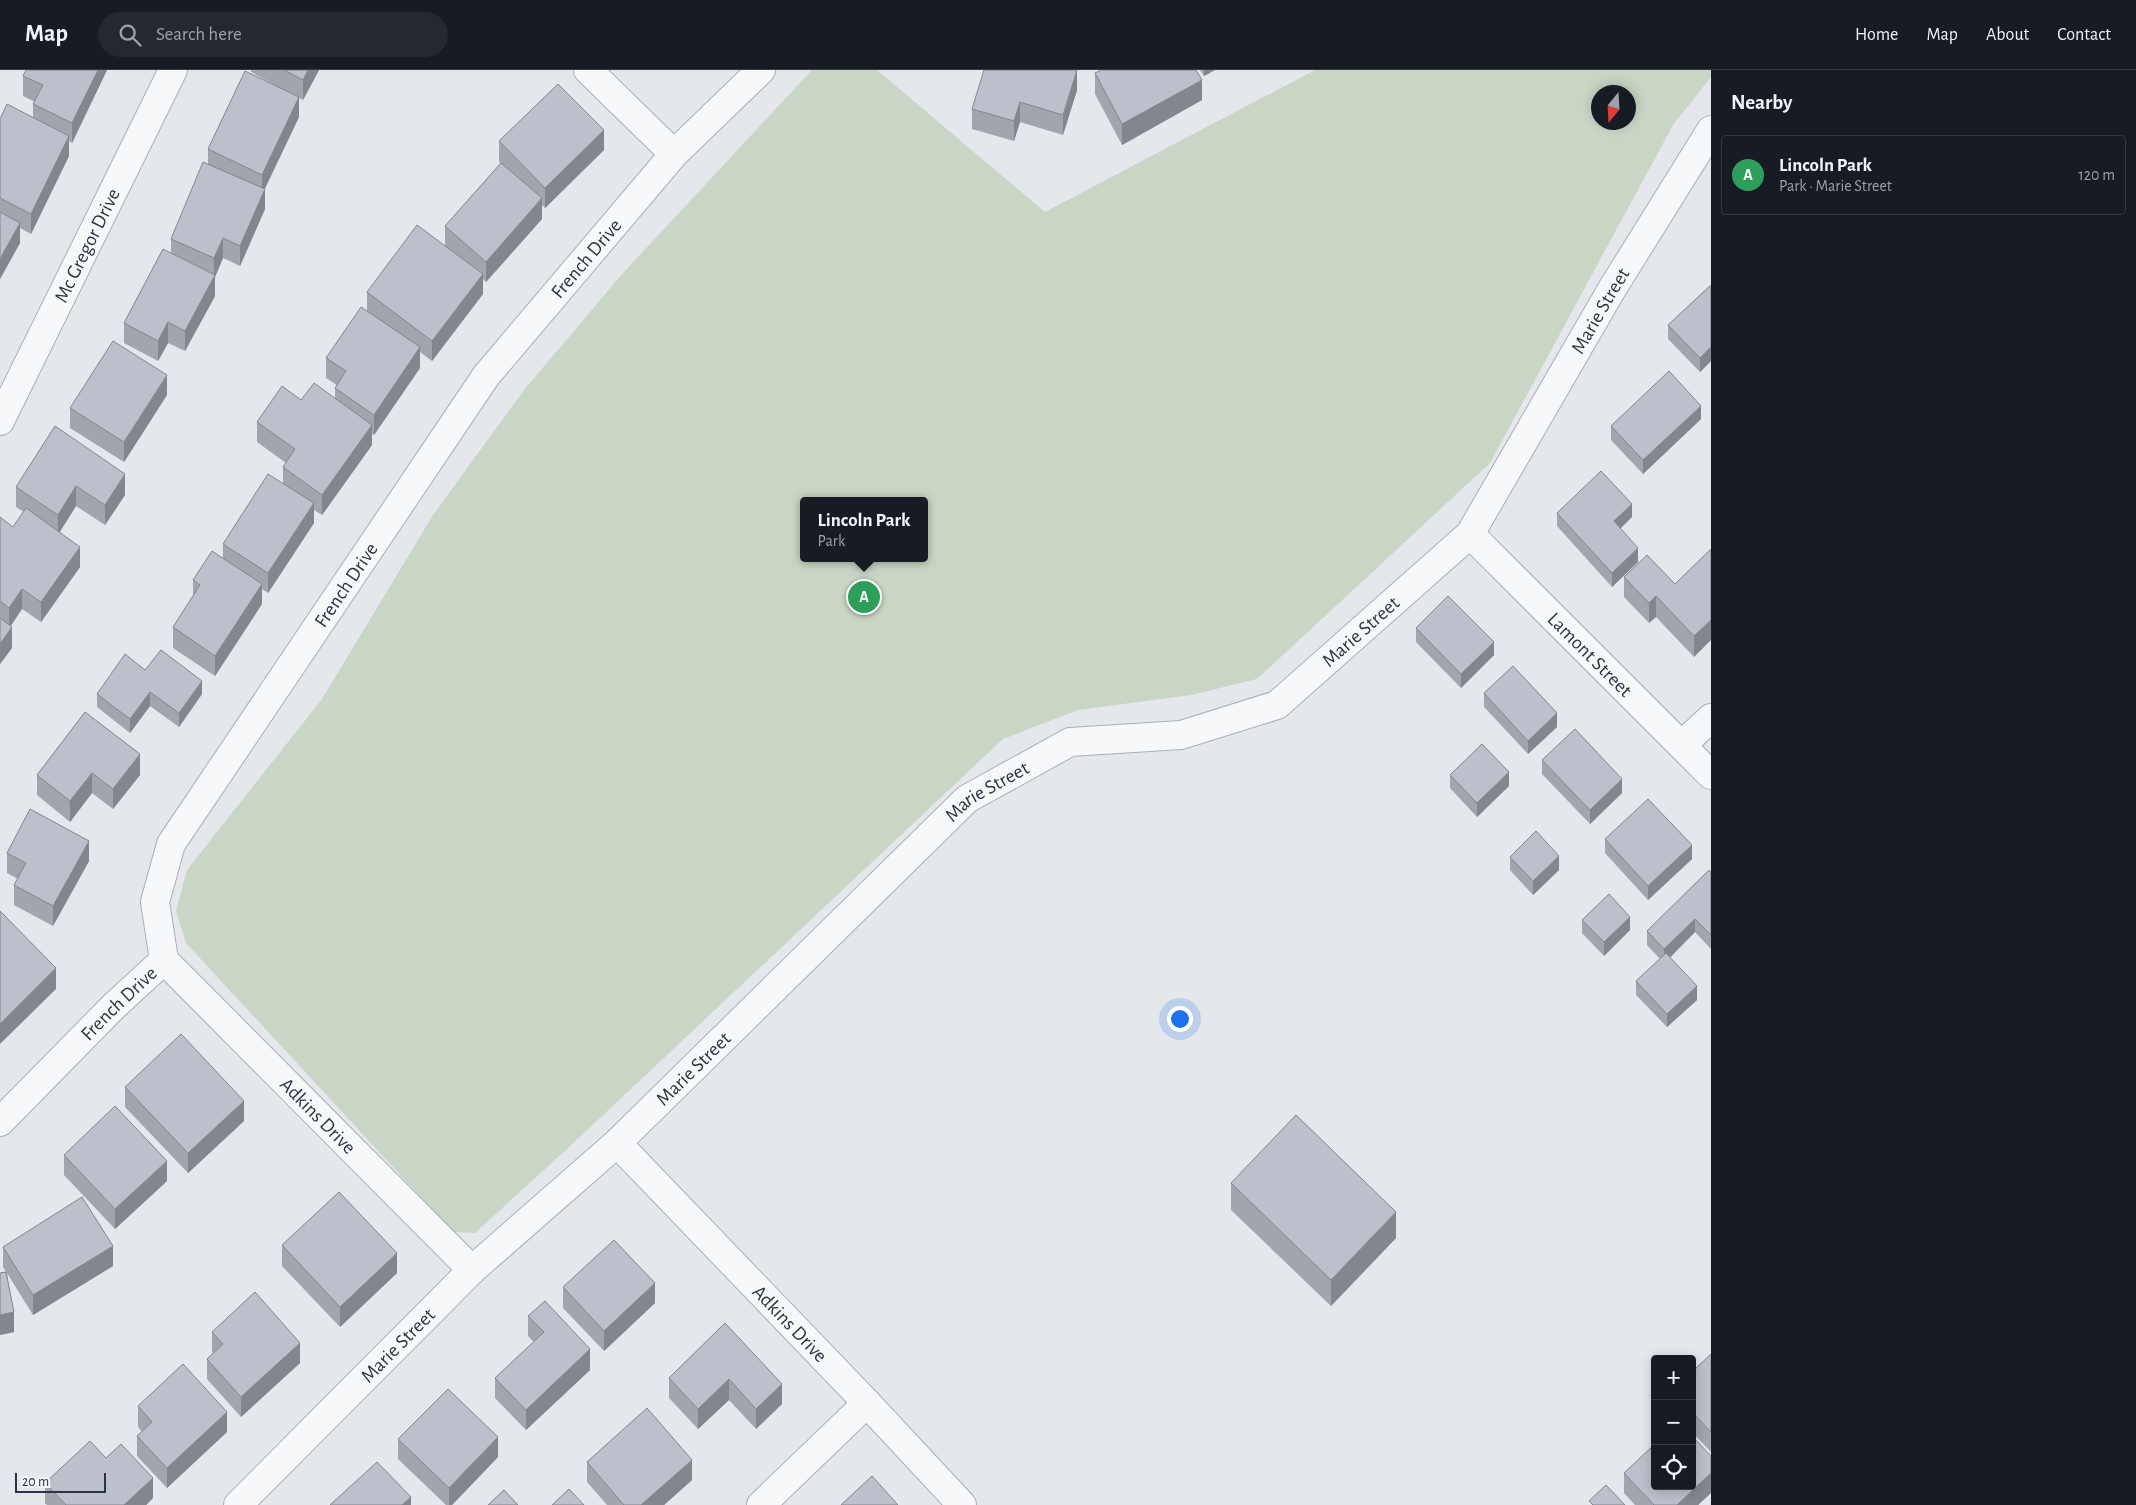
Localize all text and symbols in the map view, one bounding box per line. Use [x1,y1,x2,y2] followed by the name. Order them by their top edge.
[98,12,448,57] search box
[116,21,144,49] icon: search
[25,22,68,46] text: Map
[156,25,242,44] text: Search here
[1855,26,1898,44] text: Home
[1926,26,1958,44] text: Map
[1986,26,2029,44] text: About
[2057,26,2111,44] text: Contact
[1591,85,1636,130] north arrow
[1731,92,1792,113] text: Nearby
[1779,156,1872,175] text: Lincoln Park
[1743,167,1753,183] text: A
[2078,167,2115,183] text: 120 m
[1779,178,1892,194] text: Park · Marie Street
[51,185,124,306] street label: Mc Gregor Drive
[548,215,626,302] street label: French Drive
[1568,264,1634,357] street label: Marie Street
[800,497,928,562] popup
[818,511,910,530] text: Lincoln Park
[818,533,845,549] text: Park
[311,539,382,631] street label: French Drive
[848,578,880,616] pin: A
[1319,592,1404,671] street label: Marie Street
[1543,609,1636,701] street label: Lamont Street
[941,758,1033,826] street label: Marie Street
[77,963,161,1044] street label: French Drive
[1167,1006,1193,1032] your location
[653,1028,735,1110] street label: Marie Street
[276,1074,359,1158] street label: Adkins Drive
[748,1282,831,1366] street label: Adkins Drive
[357,1304,439,1387] street label: Marie Street
[1651,1355,1696,1490] map controls
[1651,1355,1696,1400] button: +
[1651,1400,1696,1445] button: −
[1651,1445,1696,1490] button: locate
[15,1470,106,1493] scale bar
[22,1475,49,1489] text: 20 m

